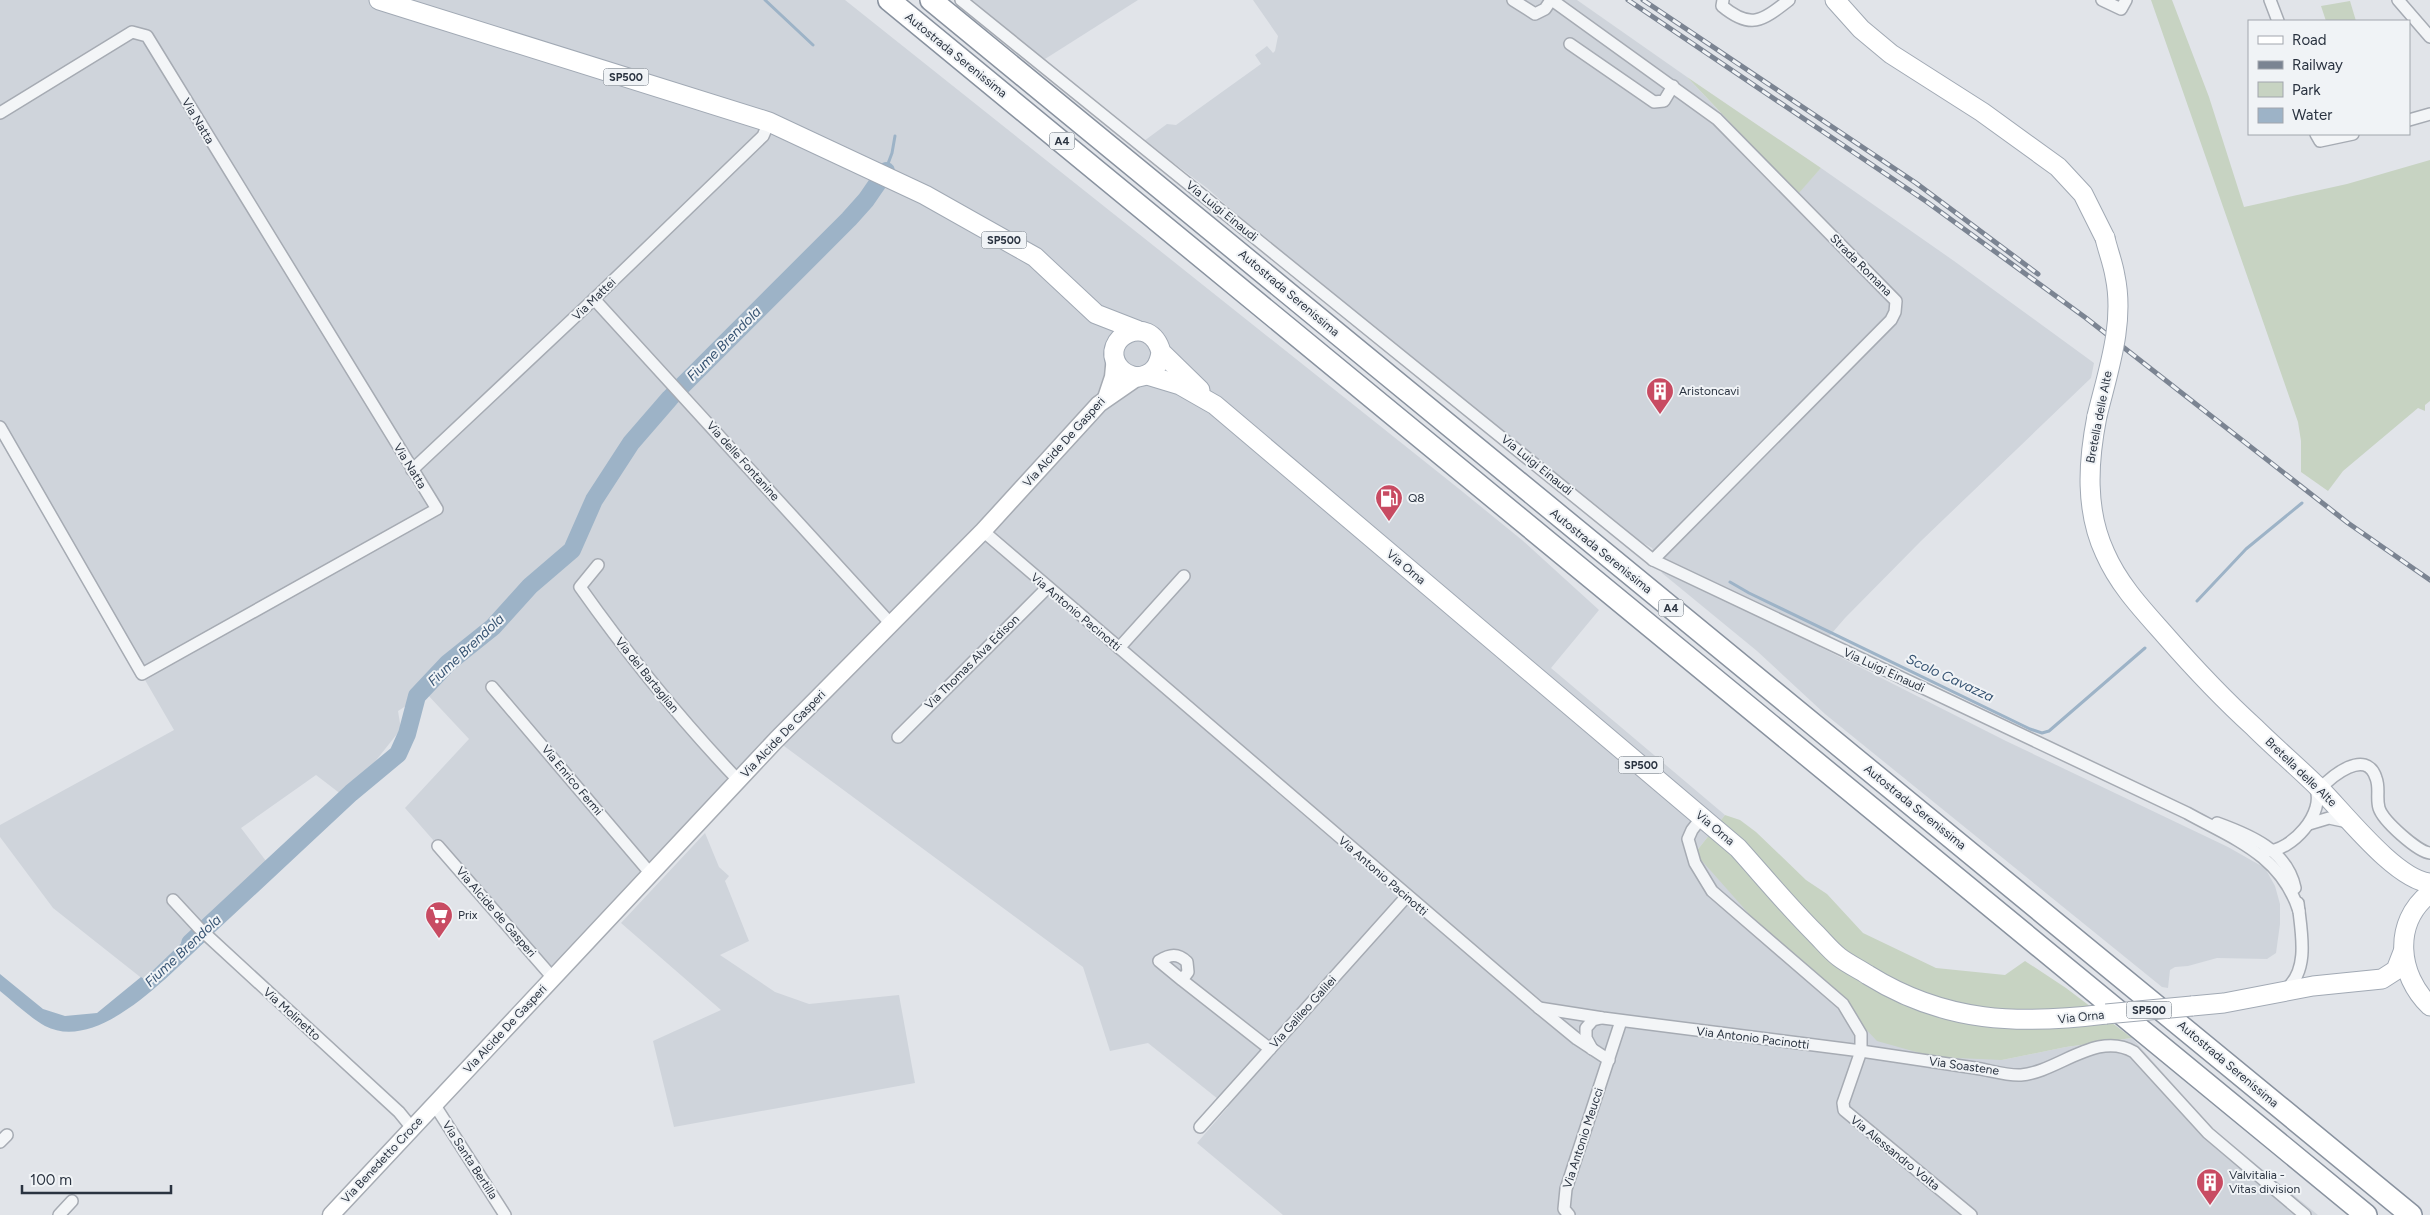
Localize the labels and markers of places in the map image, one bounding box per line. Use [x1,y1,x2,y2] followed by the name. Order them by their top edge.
[1645,376,1675,415] building icon: Aristoncavi
[1679,384,1739,398] place label: Aristoncavi
[1374,483,1404,522] fuel station icon: Q8
[1408,491,1425,505] place label: Q8
[424,900,454,939] supermarket icon: Prix
[458,908,478,922] place label: Prix
[2195,1167,2225,1206] building icon: Valvitalia - Vitas division
[2229,1168,2300,1196] place label: Valvitalia - Vitas division

